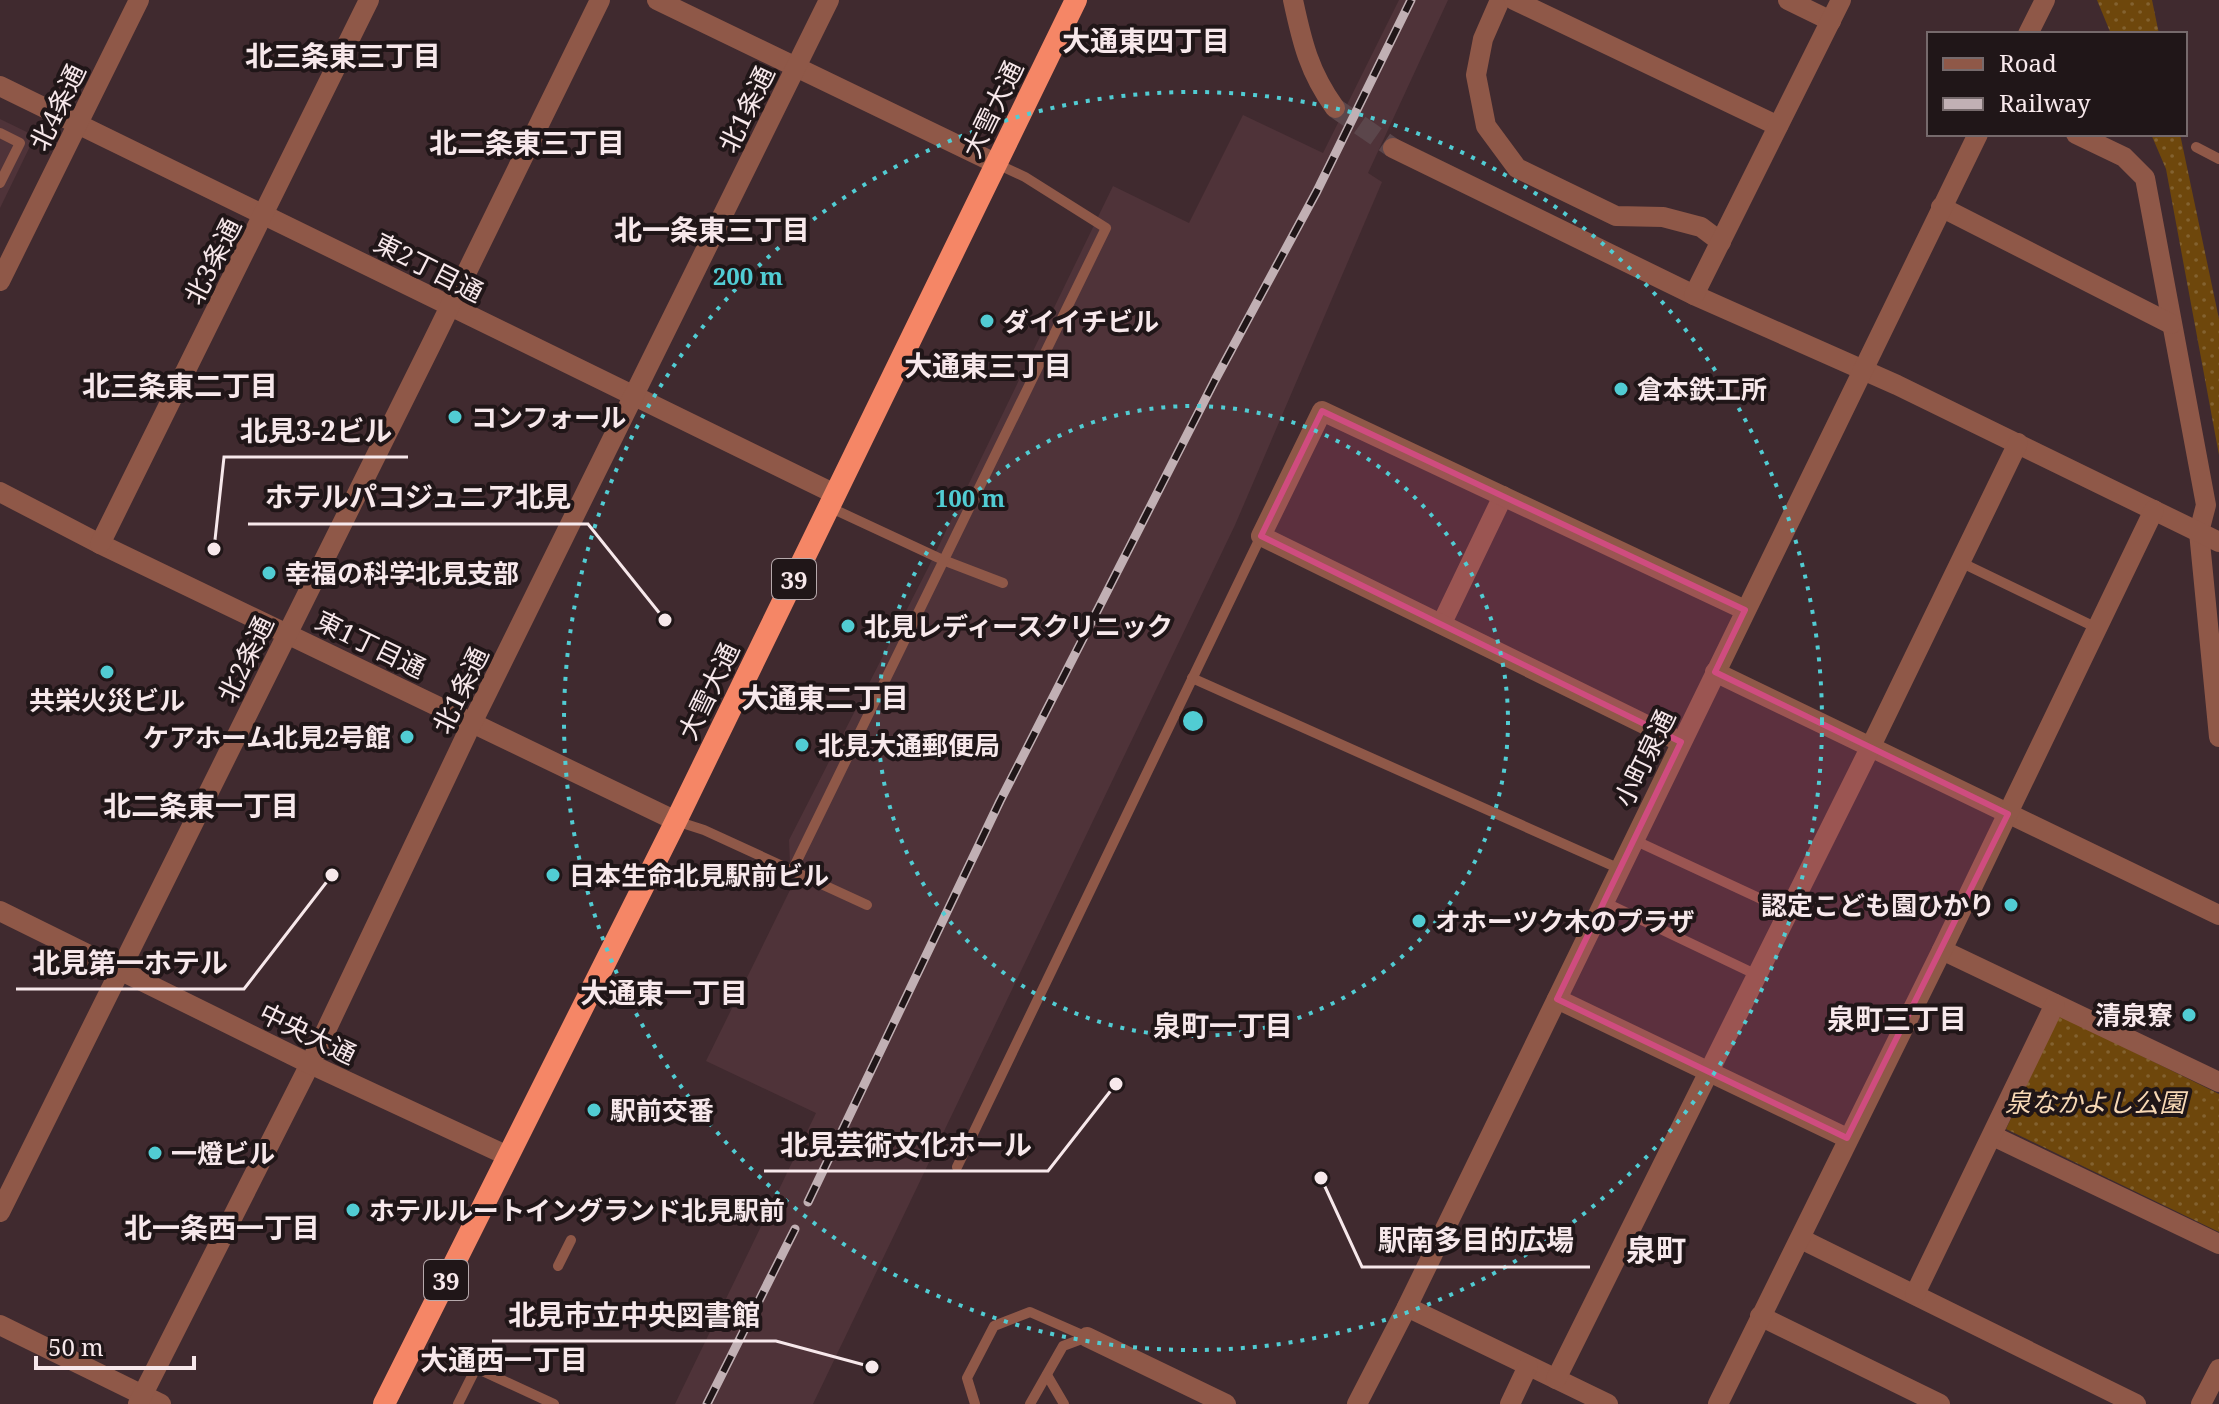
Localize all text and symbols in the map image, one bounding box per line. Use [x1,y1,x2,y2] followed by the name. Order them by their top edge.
[1062,21,1230,59] district label: 大通東四丁目
[1927,32,2187,136] legend
[245,36,441,74] district label: 北三条東三丁目
[1999,46,2057,79] text: Road
[953,54,1031,164] street label: 大雪大通
[21,58,93,156] street label: 北4条通
[710,60,782,158] street label: 北1条通
[1999,86,2091,119] text: Railway
[429,123,625,161] district label: 北二条東三丁目
[614,210,810,248] district label: 北一条東三丁目
[175,212,249,310] street label: 北3条通
[368,224,490,310] street label: 東2丁目通
[713,259,784,292] text: 200 m
[1003,303,1159,339] place label: ダイイチビル
[978,312,996,330] marker: ダイイチビル
[904,346,1072,384] district label: 大通東三丁目
[82,366,278,404] district label: 北三条東二丁目
[1637,371,1767,407] place label: 倉本鉄工所
[1612,380,1630,398] marker: 倉本鉄工所
[471,399,626,435] place label: コンフォール
[224,405,408,457] callout: 北見3-2ビル
[446,408,464,426] marker: コンフォール
[240,411,392,449] text: 北見3-2ビル
[248,472,588,524] callout: ホテルパコジュニア北見
[265,477,571,515] text: ホテルパコジュニア北見
[935,481,1006,514] text: 100 m
[285,555,519,591] place label: 幸福の科学北見支部
[772,559,816,599] road number: 39
[260,564,278,582] marker: 幸福の科学北見支部
[310,602,432,686] street label: 東1丁目通
[864,608,1173,644] place label: 北見レディースクリニック
[209,610,281,708] street label: 北2条通
[839,617,857,635] marker: 北見レディースクリニック
[669,636,747,746] street label: 大雪大通
[424,641,496,739] street label: 北1条通
[98,663,116,681] marker: 共栄火災ビル
[741,678,909,716] district label: 大通東二丁目
[29,682,185,718] place label: 共栄火災ビル
[1605,703,1683,813] street label: 小町泉通
[1179,707,1207,735] centre of rings
[143,719,391,755] place label: ケアホーム北見2号館
[818,727,1000,763] place label: 北見大通郵便局
[398,728,416,746] marker: ケアホーム北見2号館
[793,736,811,754] marker: 北見大通郵便局
[103,786,299,824] district label: 北二条東一丁目
[569,857,829,893] place label: 日本生命北見駅前ビル
[544,866,562,884] marker: 日本生命北見駅前ビル
[1761,887,1995,923] place label: 認定こども園ひかり
[2002,896,2020,914] marker: 認定こども園ひかり
[1435,903,1694,939] place label: オホーツク木のプラザ
[1410,912,1428,930] marker: オホーツク木のプラザ
[16,937,244,989] callout: 北見第一ホテル
[32,943,228,981] text: 北見第一ホテル
[580,973,748,1011] district label: 大通東一丁目
[253,994,363,1072] street label: 中央大通
[2095,997,2173,1033] place label: 清泉寮
[1827,999,1967,1037] district label: 泉町三丁目
[1153,1006,1293,1044] district label: 泉町一丁目
[2180,1006,2198,1024] marker: 清泉寮
[2005,1084,2189,1120] park label: 泉なかよし公園
[610,1092,714,1128] place label: 駅前交番
[585,1101,603,1119] marker: 駅前交番
[764,1119,1048,1171] callout: 北見芸術文化ホール
[780,1125,1032,1163] text: 北見芸術文化ホール
[171,1135,275,1171] place label: 一燈ビル
[146,1144,164,1162] marker: 一燈ビル
[369,1192,785,1228] place label: ホテルルートイングランド北見駅前
[344,1201,362,1219] marker: ホテルルートイングランド北見駅前
[124,1208,320,1246] district label: 北一条西一丁目
[1362,1215,1590,1267] callout: 駅南多目的広場
[1378,1220,1574,1258] text: 駅南多目的広場
[1626,1229,1686,1270] district label: 泉町
[424,1260,468,1300] road number: 39
[492,1289,776,1341] callout: 北見市立中央図書館
[508,1295,760,1333] text: 北見市立中央図書館
[36,1320,194,1370] scale bar
[48,1330,104,1363] text: 50 m
[420,1340,588,1378] district label: 大通西一丁目

